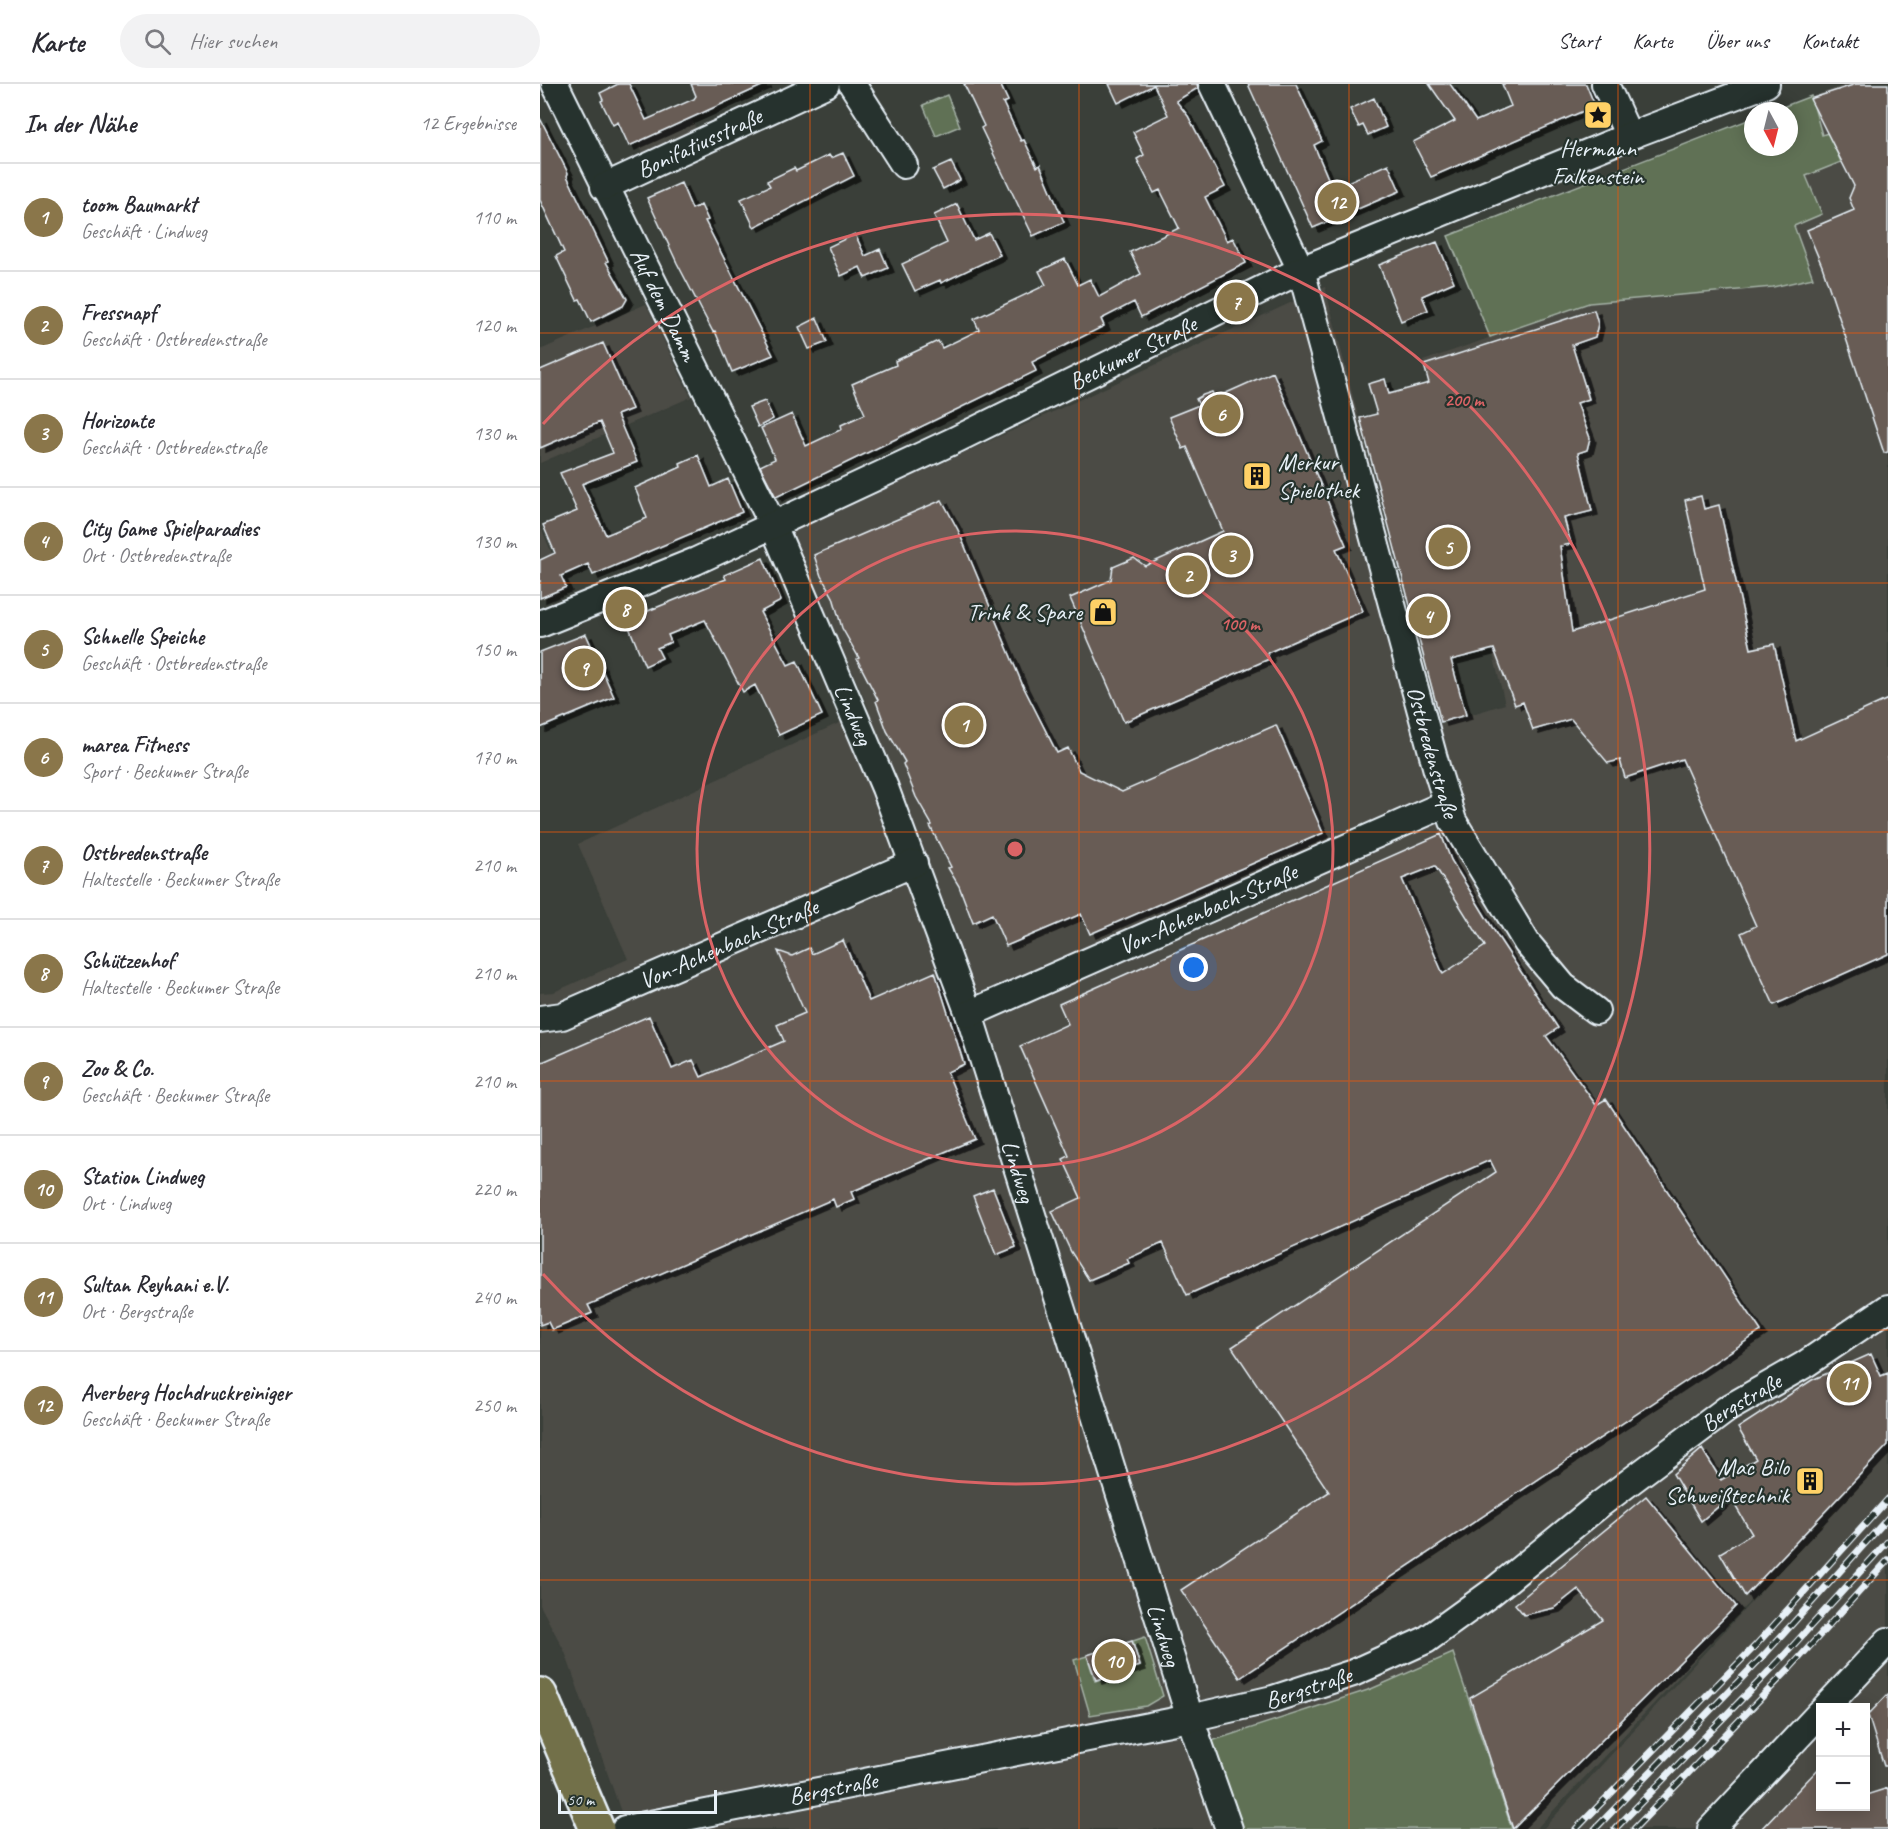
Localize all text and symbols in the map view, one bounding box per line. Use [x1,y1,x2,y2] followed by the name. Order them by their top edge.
[120,14,540,68] search box
[30,24,84,59] text: Karte
[141,25,174,58] icon: search
[189,27,278,55] text: Hier suchen
[1558,28,1599,54] text: Start
[1632,28,1673,54] text: Karte
[1706,28,1769,54] text: Über uns
[1802,28,1858,54] text: Kontakt
[1582,99,1614,131] place icon: Hermann Falkenstein
[632,100,769,185] street label: Bonifatiusstraße
[1744,102,1798,156] north arrow
[24,107,136,140] text: In der Nähe
[420,111,516,136] text: 12 Ergebnisse
[1552,133,1645,191] place label: Hermann Falkenstein
[1318,180,1356,224] pin: 12
[81,191,197,219] text: toom Baumarkt
[39,205,48,230] text: 1
[473,205,516,230] text: 110 m
[81,219,207,244] text: Geschäft · Lindweg
[624,243,705,367] street label: Auf dem Damm
[1216,280,1256,324] pin: 7
[81,299,156,327] text: Fressnapf
[1064,308,1203,397] street label: Beckumer Straße
[39,313,48,338] text: 2
[473,313,516,338] text: 120 m
[81,327,267,352] text: Geschäft · Ostbredenstraße
[1445,389,1485,411] text: 200 m
[1202,392,1240,436] pin: 6
[81,407,153,435] text: Horizonte
[39,421,48,446] text: 3
[473,421,516,446] text: 130 m
[81,435,267,460] text: Geschäft · Ostbredenstraße
[1278,447,1361,505] place label: Merkur Spielothek
[1241,460,1273,492] building icon: Merkur Spielothek
[81,515,259,543] text: City Game Spielparadies
[1428,524,1468,570] pin: 5
[39,529,48,554] text: 4
[473,529,516,554] text: 130 m
[1212,532,1250,578] pin: 3
[81,543,231,568] text: Ort · Ostbredenstraße
[1168,552,1208,598] pin: 2
[606,586,644,632] pin: 8
[1408,594,1448,638] pin: 4
[1087,596,1119,628] shop icon: Trink & Spare
[967,597,1084,627] place label: Trink & Spare
[1221,613,1261,635] text: 100 m
[81,623,204,651] text: Schnelle Speiche
[39,637,48,662] text: 5
[473,637,516,662] text: 150 m
[564,646,603,690] pin: 9
[81,651,267,676] text: Geschäft · Ostbredenstraße
[827,679,881,751] street label: Lindweg
[1400,683,1467,824] street label: Ostbredenstraße
[944,702,984,748] pin: 1
[81,731,188,759] text: marea Fitness
[39,745,48,770] text: 6
[473,745,516,770] text: 170 m
[81,759,248,784] text: Sport · Beckumer Straße
[81,839,207,867] text: Ostbredenstraße
[1005,839,1025,859] centre of rings
[39,853,48,878] text: 7
[473,853,516,878] text: 210 m
[1114,855,1304,961] street label: Von-Achenbach-Straße
[81,867,279,892] text: Haltestelle · Beckumer Straße
[635,891,825,996] street label: Von-Achenbach-Straße
[81,947,174,975] text: Schützenhof
[1179,953,1208,982] your location
[39,961,48,986] text: 8
[473,961,516,986] text: 210 m
[81,975,279,1000] text: Haltestelle · Beckumer Straße
[81,1055,154,1083] text: Zoo & Co.
[39,1069,48,1094] text: 9
[473,1069,516,1094] text: 210 m
[81,1083,269,1108] text: Geschäft · Beckumer Straße
[995,1137,1043,1208] street label: Lindweg
[81,1163,204,1191] text: Station Lindweg
[35,1177,53,1202] text: 10
[473,1177,516,1202] text: 220 m
[81,1191,171,1216] text: Ort · Lindweg
[81,1271,229,1299] text: Sultan Reyhani e.V.
[35,1285,53,1310] text: 11
[473,1285,516,1310] text: 240 m
[81,1299,192,1324] text: Ort · Bergstraße
[1830,1360,1868,1406] pin: 11
[1695,1365,1788,1439] street label: Bergstraße
[81,1379,291,1407] text: Averberg Hochdruckreiniger
[35,1393,53,1418] text: 12
[473,1393,516,1418] text: 250 m
[81,1407,269,1432] text: Geschäft · Beckumer Straße
[1665,1452,1791,1510] place label: Mac Bilo Schweißtechnik
[1794,1465,1826,1497] building icon: Mac Bilo Schweißtechnik
[1140,1600,1188,1672] street label: Lindweg
[1094,1638,1134,1684] pin: 10
[1262,1659,1357,1715] street label: Bergstraße
[1816,1703,1870,1811] map controls
[1816,1703,1870,1757] button: +
[1816,1757,1870,1811] button: −
[786,1764,882,1811] street label: Bergstraße
[558,1787,717,1814] scale bar
[567,1790,594,1810] text: 50 m

